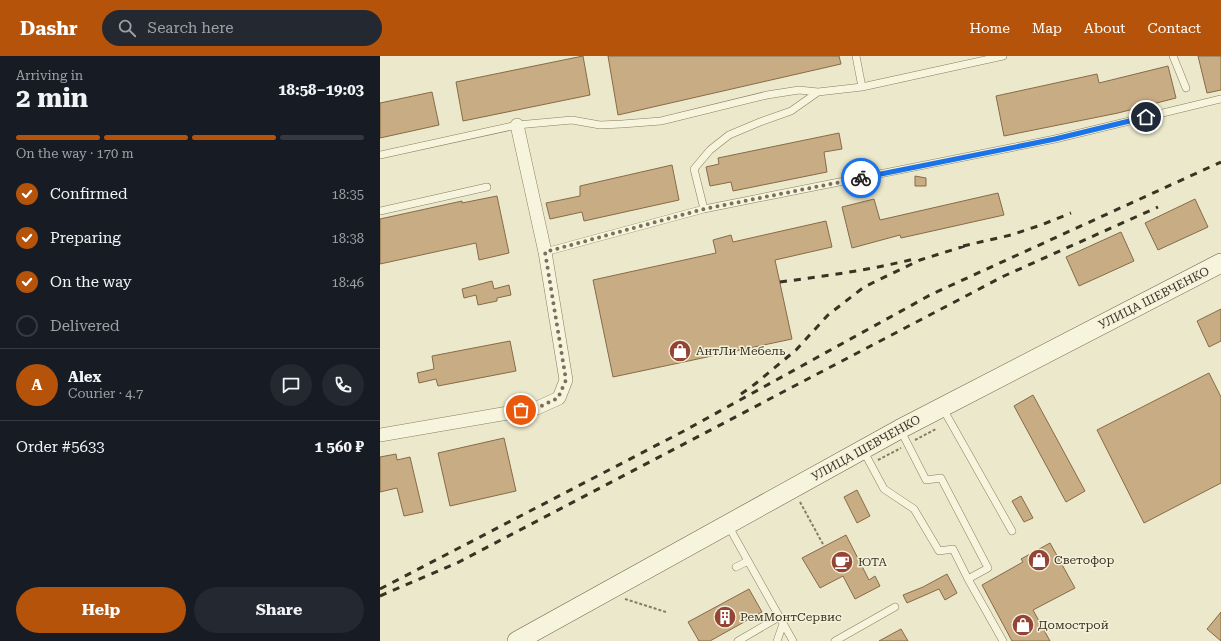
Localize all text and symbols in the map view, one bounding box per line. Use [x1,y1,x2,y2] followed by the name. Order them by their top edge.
[102,10,382,46] search box
[20,17,78,40] text: Dashr
[116,17,138,39] icon: search
[148,19,234,37] text: Search here
[969,20,1010,36] text: Home
[1032,20,1062,36] text: Map
[1084,20,1126,36] text: About
[1148,20,1201,36] text: Contact
[16,68,83,83] text: Arriving in
[278,81,364,99] text: 18:58–19:03
[16,83,88,113] text: 2 min
[1129,100,1163,134] pin
[1135,106,1157,128] icon: home
[16,146,133,161] text: On the way · 170 m
[841,158,881,198] courier
[850,167,872,189] icon: bike
[16,183,38,205] icon: check
[50,185,128,203] text: Confirmed
[332,187,364,202] text: 18:35
[16,227,38,249] icon: check
[50,229,121,247] text: Preparing
[332,231,364,246] text: 18:38
[1096,264,1212,332] street label: УЛИЦА ШЕВЧЕНКО
[16,271,38,293] icon: check
[50,273,132,291] text: On the way
[332,275,364,290] text: 18:46
[50,317,120,335] text: Delivered
[667,338,693,364] shop icon: АнтЛи Мебель
[696,344,786,358] place label: АнтЛи Мебель
[270,364,312,406] button: chat
[322,364,364,406] button: phone
[68,368,101,386] text: Alex
[32,376,42,394] text: A
[68,386,143,401] text: Courier · 4.7
[504,393,538,427] pin
[510,399,532,421] icon: bag
[809,412,923,484] street label: УЛИЦА ШЕВЧЕНКО
[16,438,105,456] text: Order #5633
[314,438,364,456] text: 1 560 ₽
[1026,547,1052,573] shop icon: Светофор
[829,549,855,575] cafe icon: ЮТА
[1054,553,1114,567] place label: Светофор
[858,555,888,569] place label: ЮТА
[16,587,186,633] button: Help
[194,587,364,633] button: Share
[712,604,738,630] building icon: РемМонтСервис
[740,610,842,624] place label: РемМонтСервис
[1010,612,1036,638] shop icon: Домострой
[1038,618,1109,632] place label: Домострой

